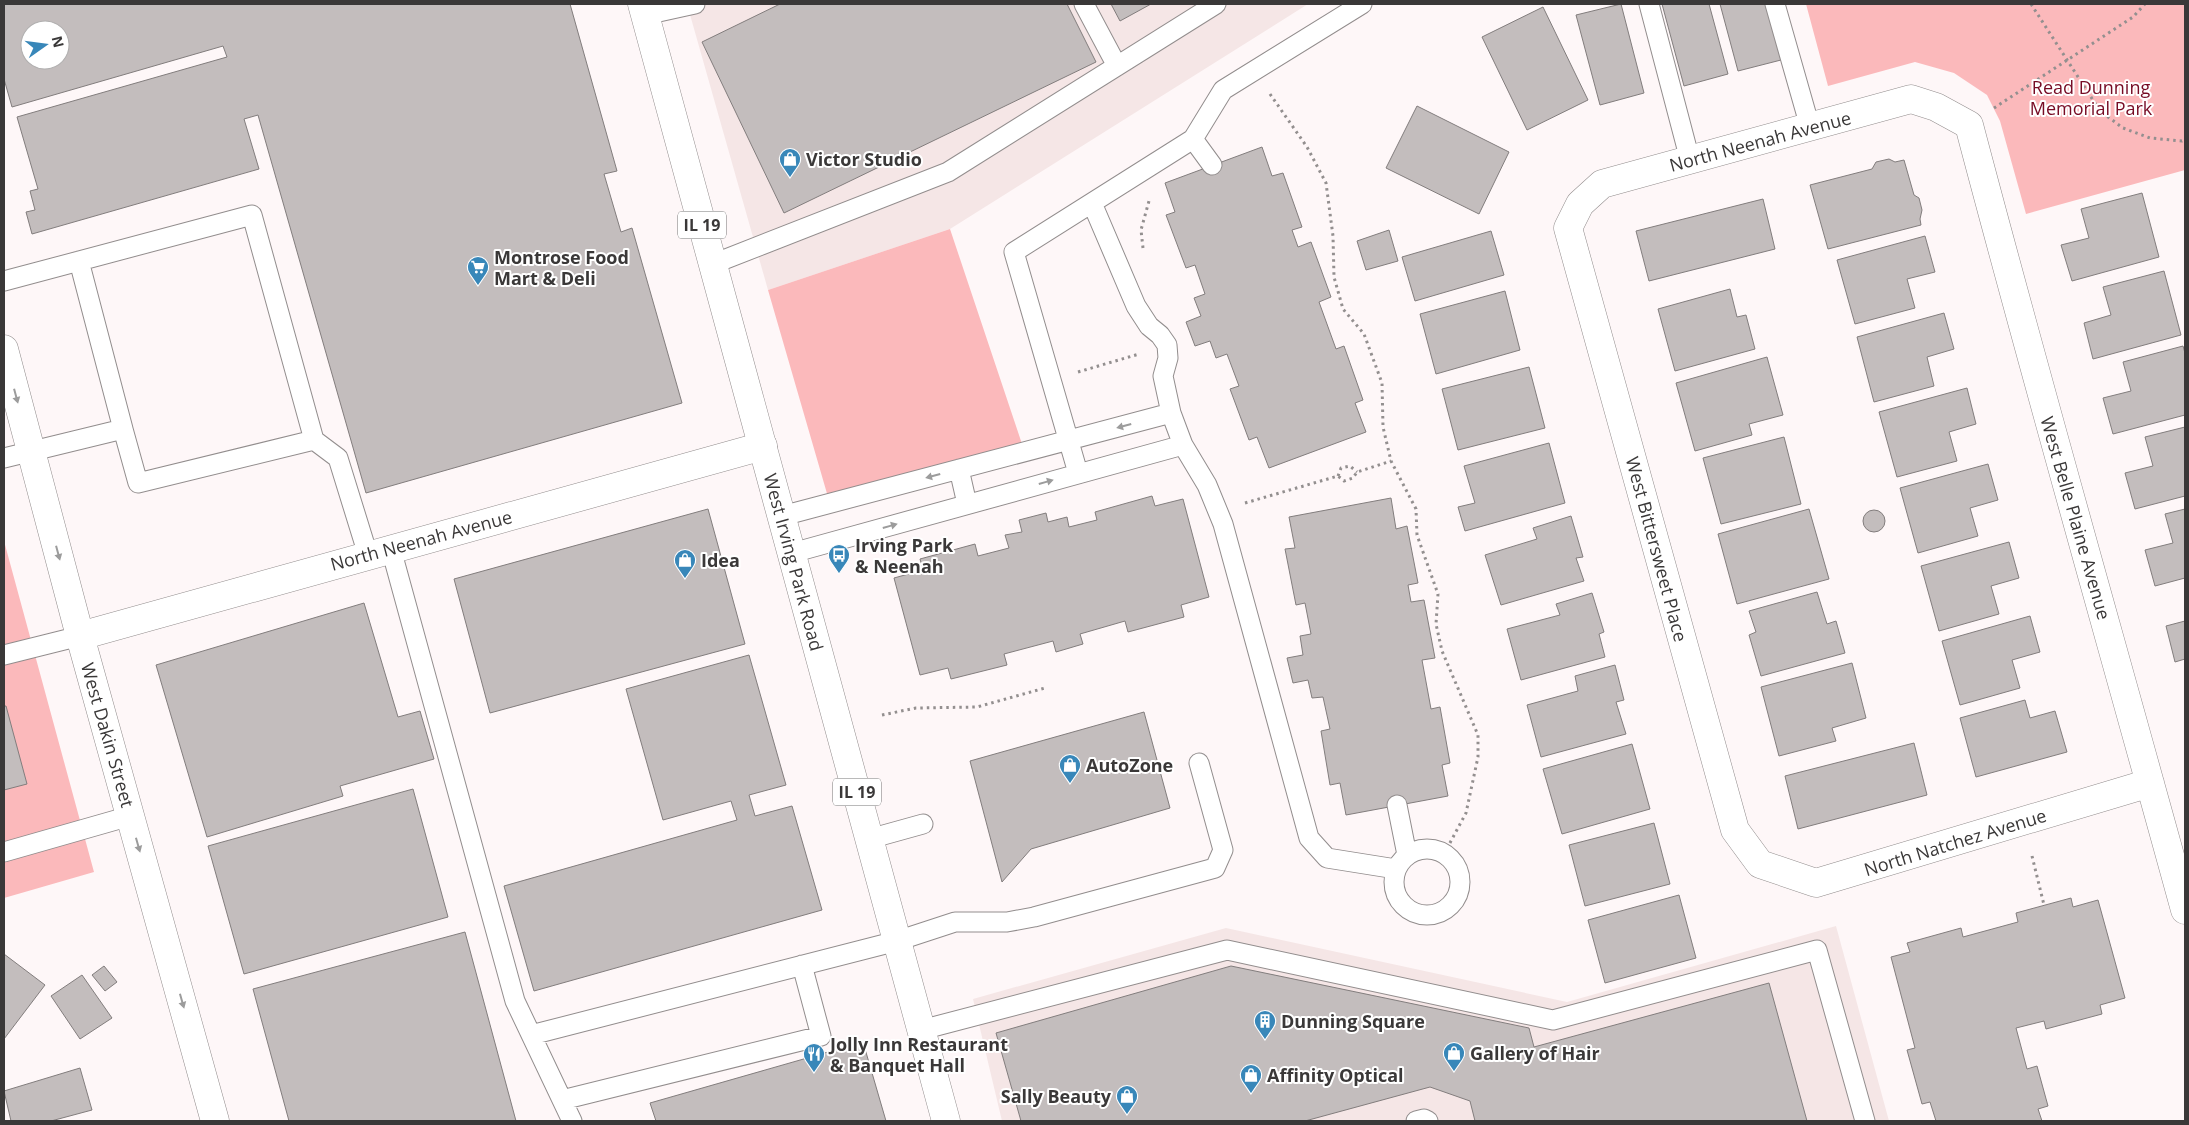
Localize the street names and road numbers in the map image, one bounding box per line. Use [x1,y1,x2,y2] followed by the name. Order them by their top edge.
[1667,105,1853,177] street label: North Neenah Avenue
[678,212,726,238] road number: IL 19
[2035,414,2117,622] street label: West Belle Plaine Avenue
[1621,454,1693,644] street label: West Bittersweet Place
[759,470,829,654] street label: West Irving Park Road
[328,504,514,576] street label: North Neenah Avenue
[76,660,140,810] street label: West Dakin Street
[833,779,881,806] road number: IL 19
[1861,803,2049,881] street label: North Natchez Avenue

